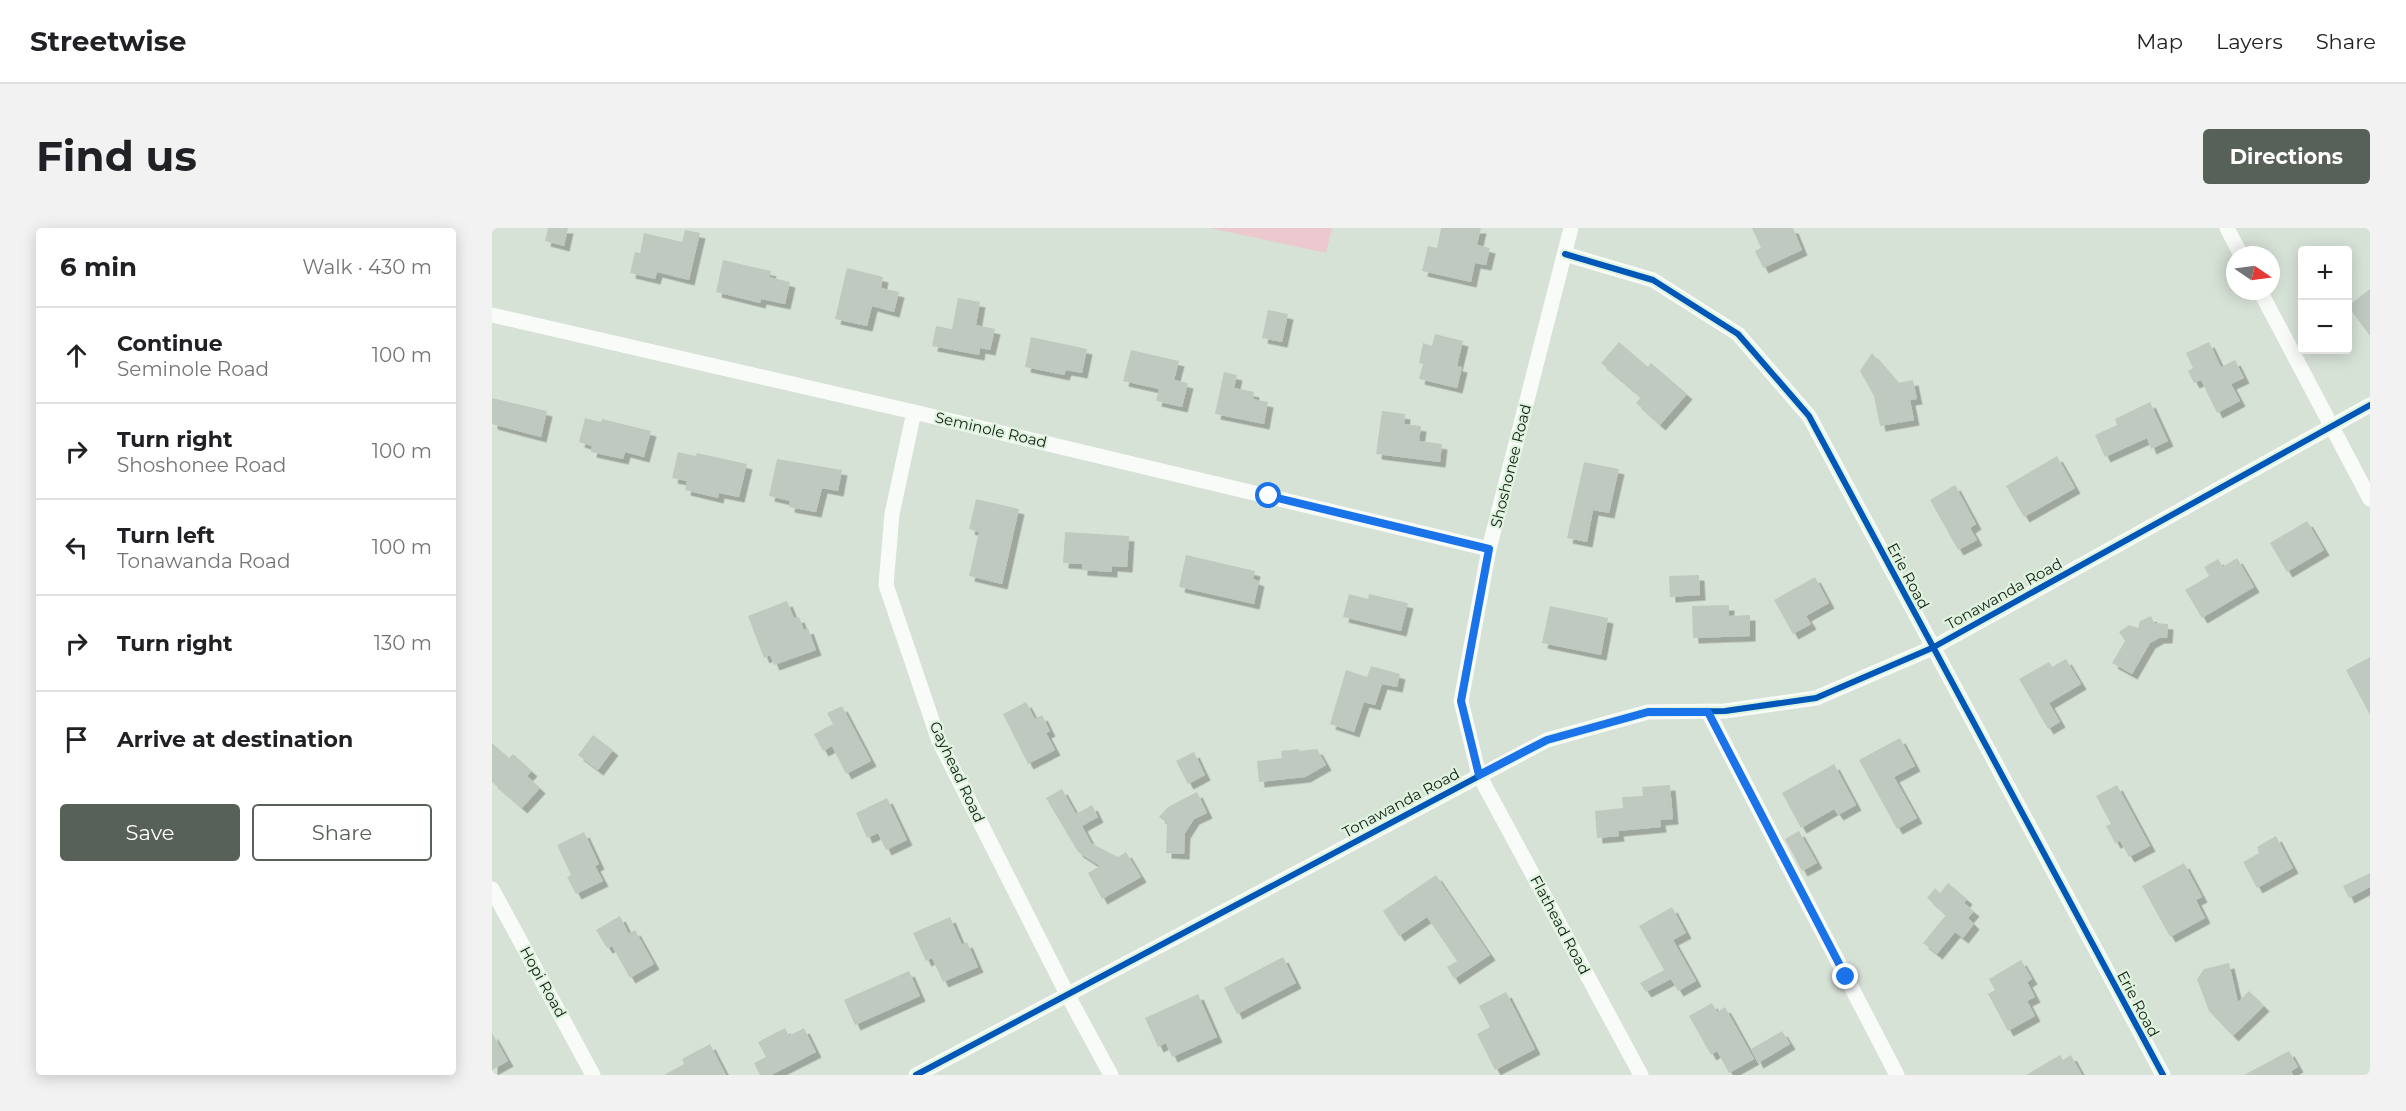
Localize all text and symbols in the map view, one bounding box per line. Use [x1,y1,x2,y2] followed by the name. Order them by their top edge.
[30,24,186,58] text: Streetwise
[2136,29,2183,54] text: Map
[2216,29,2283,54] text: Layers
[2316,29,2376,54] text: Share
[2203,129,2370,184] button: Directions
[36,130,197,182] text: Find us
[2226,246,2280,300] north arrow
[2298,246,2352,354] map controls
[2298,246,2352,300] button: +
[60,251,137,283] text: 6 min
[302,255,432,279] text: Walk · 430 m
[2298,300,2352,354] button: −
[117,330,223,357] text: Continue
[60,339,93,372] icon: ahead
[372,343,432,367] text: 100 m
[117,357,269,381] text: Seminole Road
[1486,402,1535,530] street label: Shoshonee Road
[933,407,1049,452] street label: Seminole Road
[117,426,232,453] text: Turn right
[60,435,93,468] icon: right
[372,439,432,463] text: 100 m
[117,453,286,477] text: Shoshonee Road
[1255,482,1281,508] route start
[117,522,215,549] text: Turn left
[60,531,93,564] icon: left
[372,535,432,559] text: 100 m
[1883,539,1934,612] street label: Erie Road
[117,549,290,573] text: Tonawanda Road
[1942,554,2065,633] street label: Tonawanda Road
[60,627,93,660] icon: right
[117,630,232,657] text: Turn right
[374,631,432,655] text: 130 m
[926,718,989,825] street label: Gayhead Road
[60,723,93,756] icon: arrive
[117,726,353,753] text: Arrive at destination
[1339,764,1463,841] street label: Tonawanda Road
[60,804,240,861] button: Save
[252,804,432,861] button: Share
[1526,872,1595,978] street label: Flathead Road
[516,943,571,1021] street label: Hopi Road
[1832,963,1858,989] route end
[2113,967,2164,1040] street label: Erie Road

